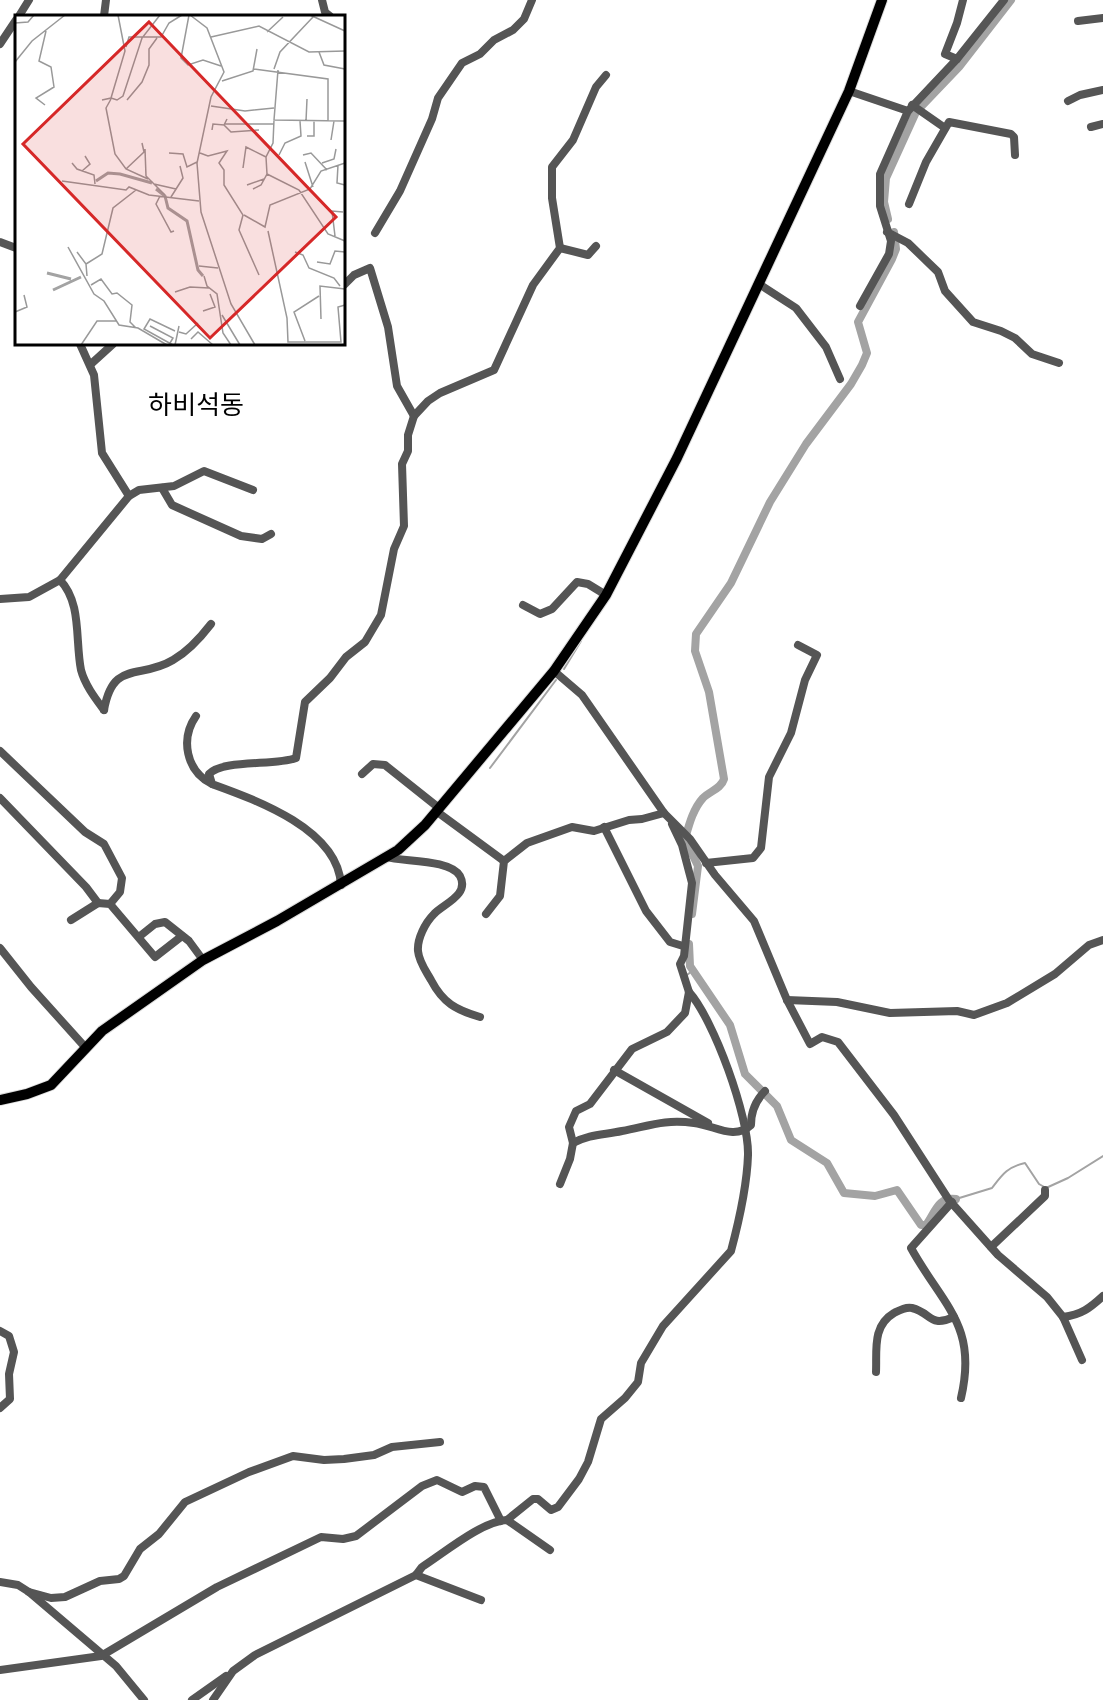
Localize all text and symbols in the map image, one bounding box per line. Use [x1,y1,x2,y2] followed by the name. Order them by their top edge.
[15,15,345,345] inset map
[148,389,244,421] district label: 하비석동

